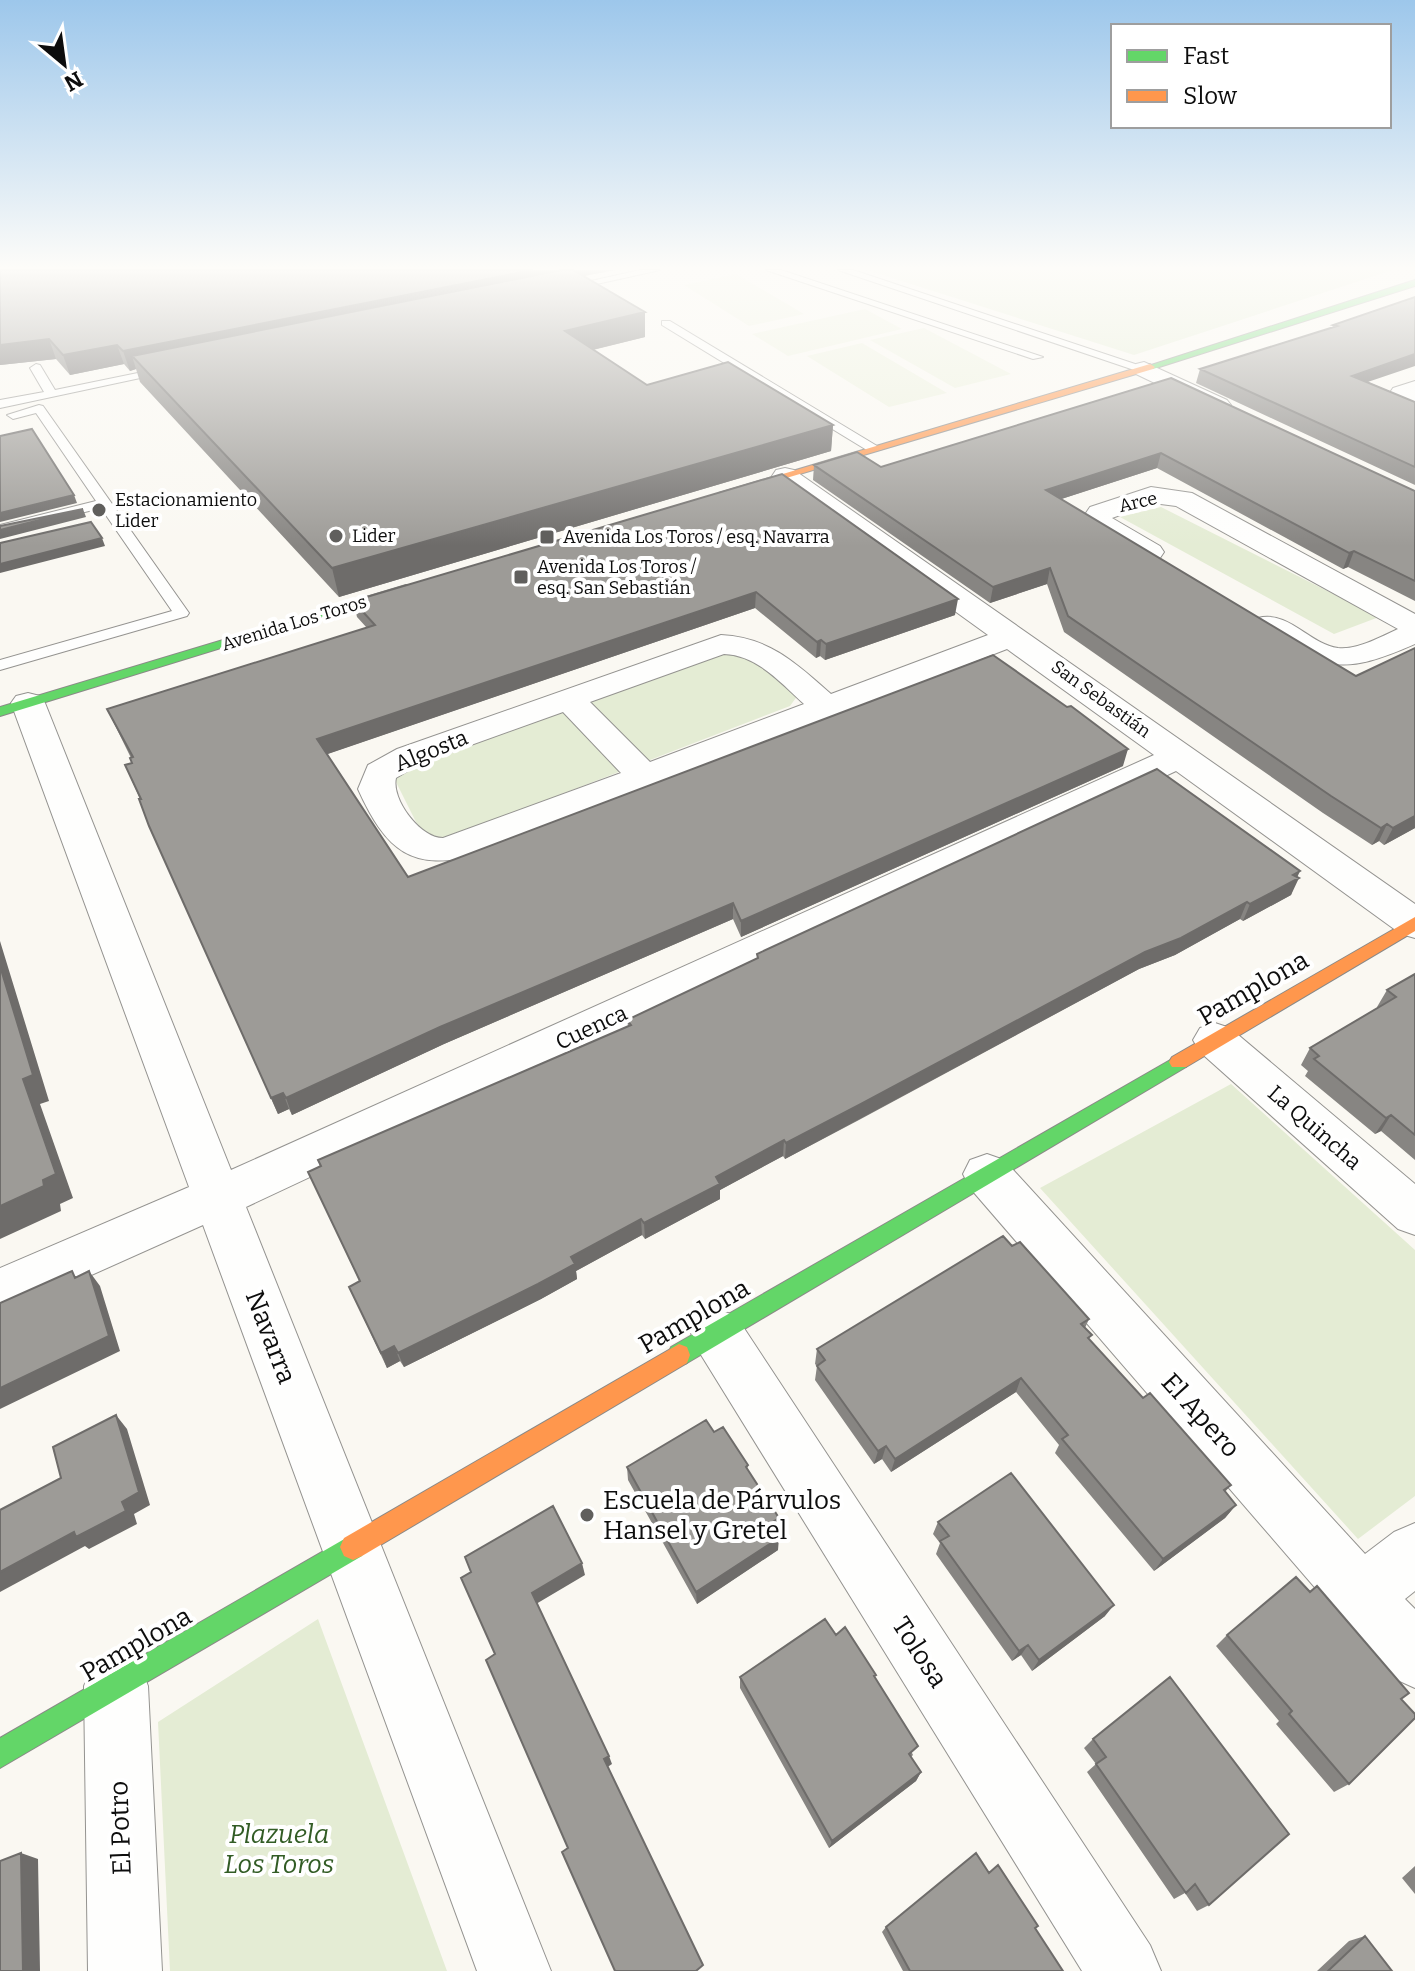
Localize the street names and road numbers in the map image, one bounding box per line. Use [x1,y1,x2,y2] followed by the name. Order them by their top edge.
[1117,487,1159,517] street label: Arce
[219,591,369,655] street label: Avenida Los Toros
[1047,656,1155,743] street label: San Sebastián
[391,724,472,777] street label: Algosta
[1192,944,1314,1032] street label: Pamplona
[551,999,631,1056] street label: Cuenca
[1262,1079,1367,1175] street label: La Quincha
[633,1272,755,1360] street label: Pamplona
[239,1286,302,1388] street label: Navarra
[1155,1367,1246,1464] street label: El Apero
[75,1600,197,1688] street label: Pamplona
[885,1611,954,1693] street label: Tolosa
[103,1780,138,1876] street label: El Potro

